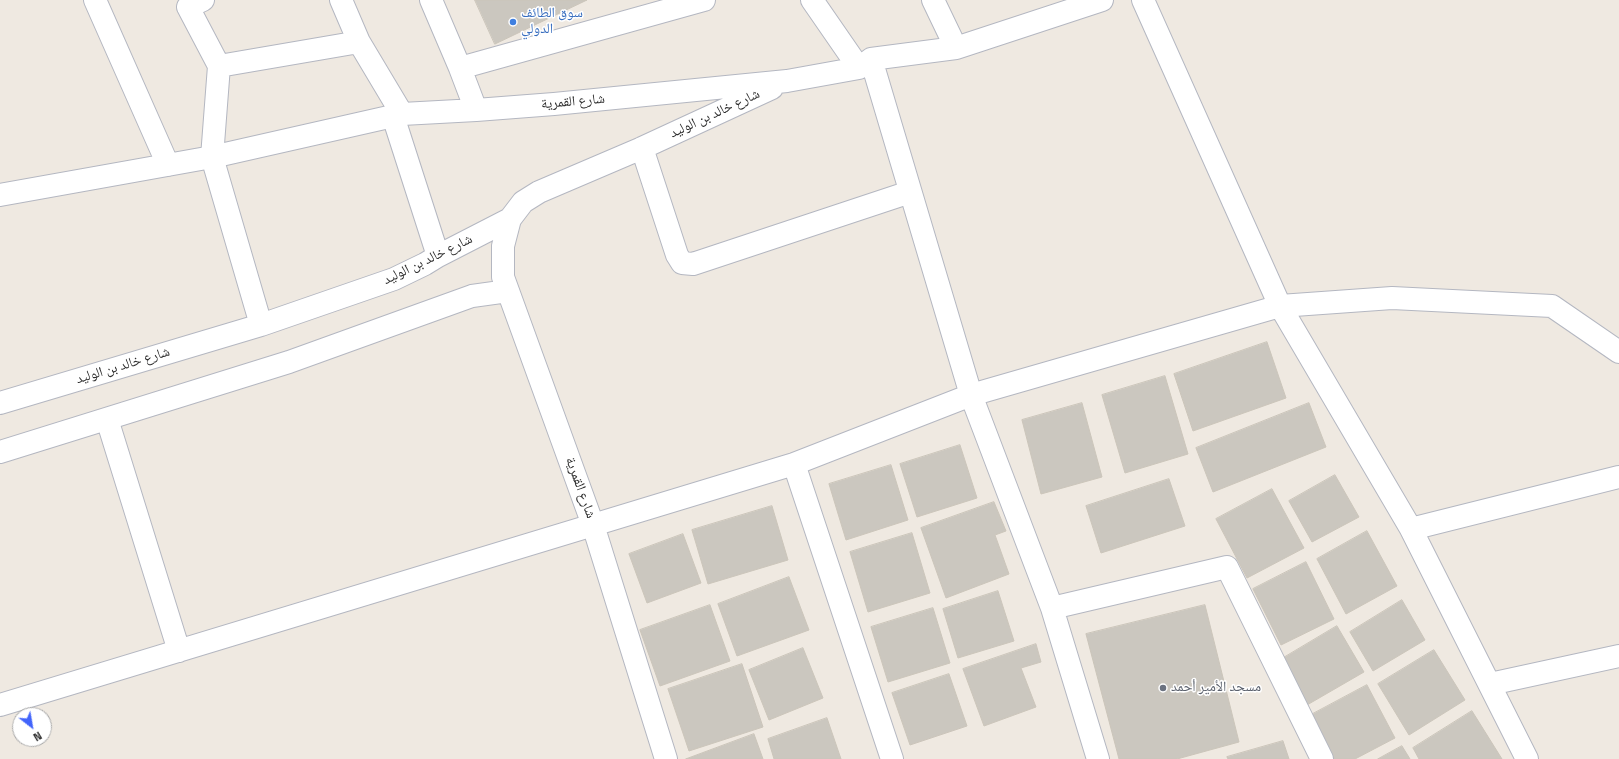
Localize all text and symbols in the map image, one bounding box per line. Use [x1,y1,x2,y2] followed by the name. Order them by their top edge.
[521,6,583,38] place label: سوق الطائف الدولي
[508,17,518,27] marker: سوق الطائف الدولي
[667,86,763,142] street label: شارع خالد بن الوليد
[540,91,606,113] street label: شارع القمرية
[381,231,475,289] street label: شارع خالد بن الوليد
[74,344,172,388] street label: شارع خالد بن الوليد
[561,455,599,521] street label: شارع القمرية
[1171,680,1261,696] place label: مسجد الأمير أحمد
[1158,683,1168,693] marker: مسجد الأمير أحمد
[12,707,52,747] north arrow
[30,728,45,745] text: N

